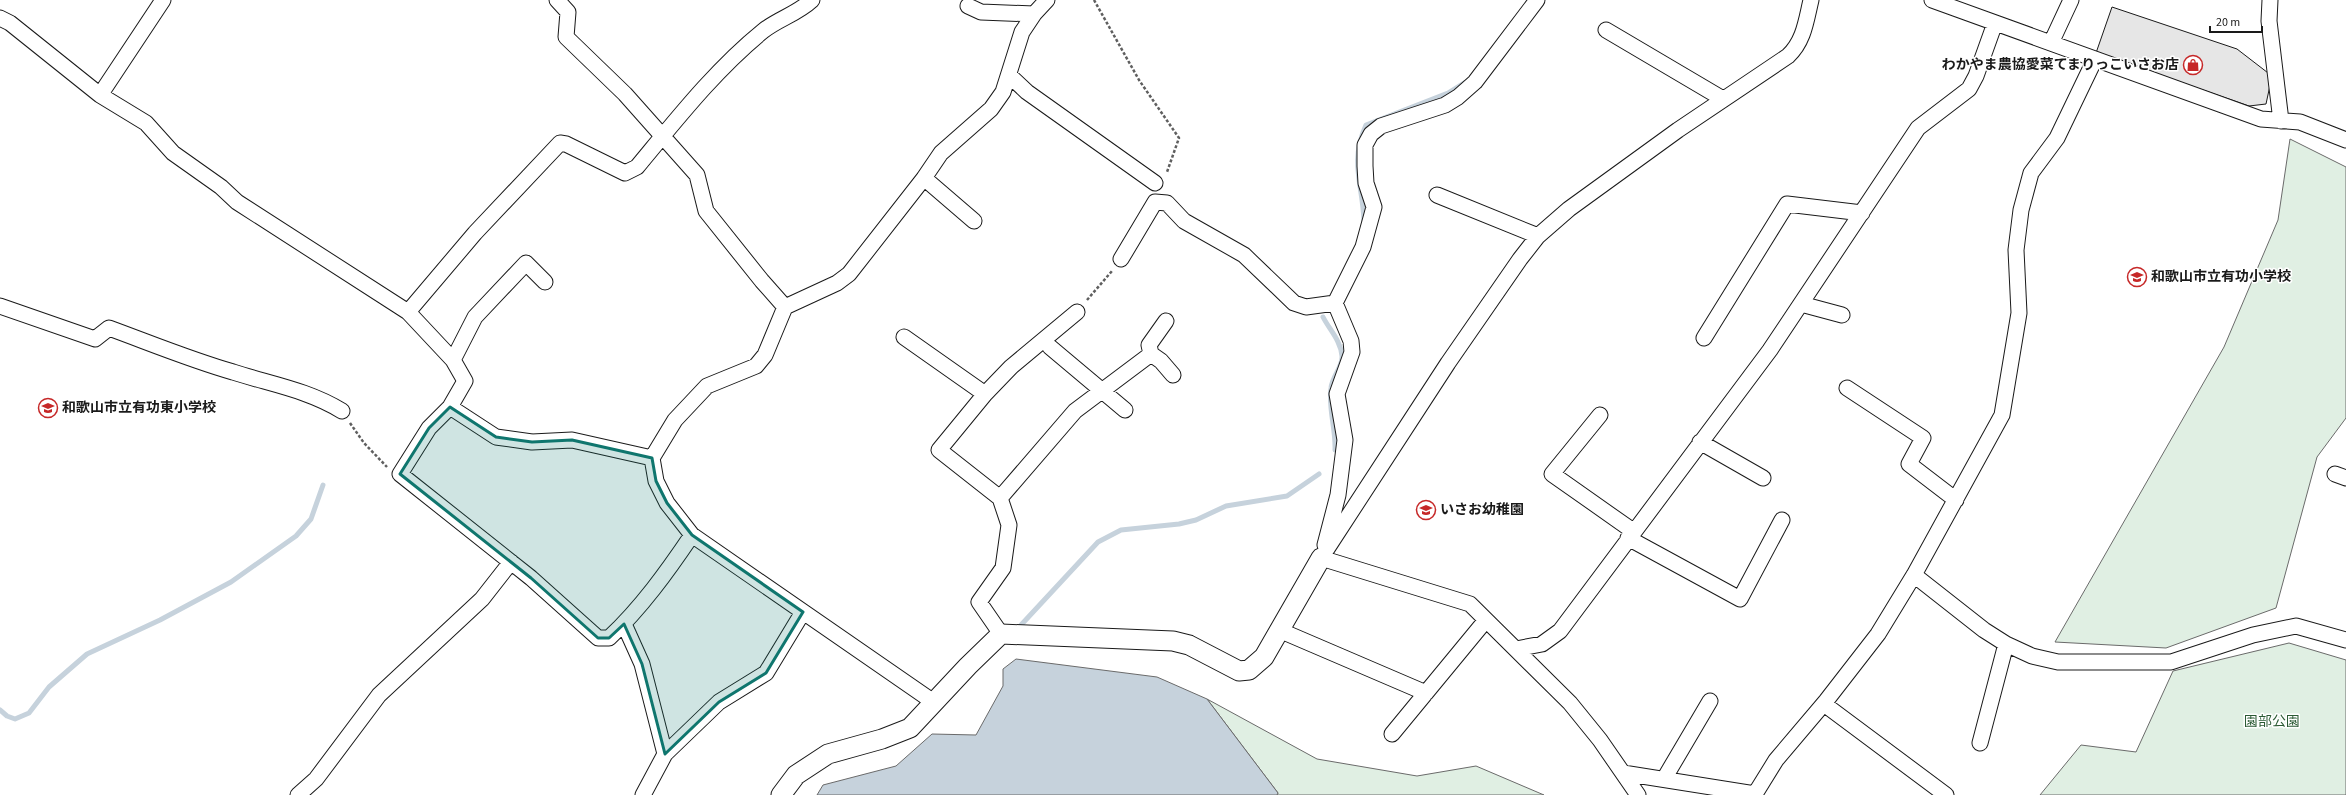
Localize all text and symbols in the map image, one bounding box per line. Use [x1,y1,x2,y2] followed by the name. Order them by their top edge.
[2210,8,2262,34] scale bar
[2216,14,2240,31] text: 20 m
[2182,54,2204,76] shop icon: わかやま農協愛菜てまりっこいさお店
[1942,55,2179,75] place label: わかやま農協愛菜てまりっこいさお店
[2126,266,2148,288] school or university icon: 和歌山市立有功小学校
[2151,267,2291,287] place label: 和歌山市立有功小学校
[37,397,59,419] school or university icon: 和歌山市立有功東小学校
[62,398,216,418] place label: 和歌山市立有功東小学校
[1415,499,1437,521] school or university icon: いさお幼稚園
[1440,500,1524,520] place label: いさお幼稚園
[2244,712,2300,732] park label: 園部公園

